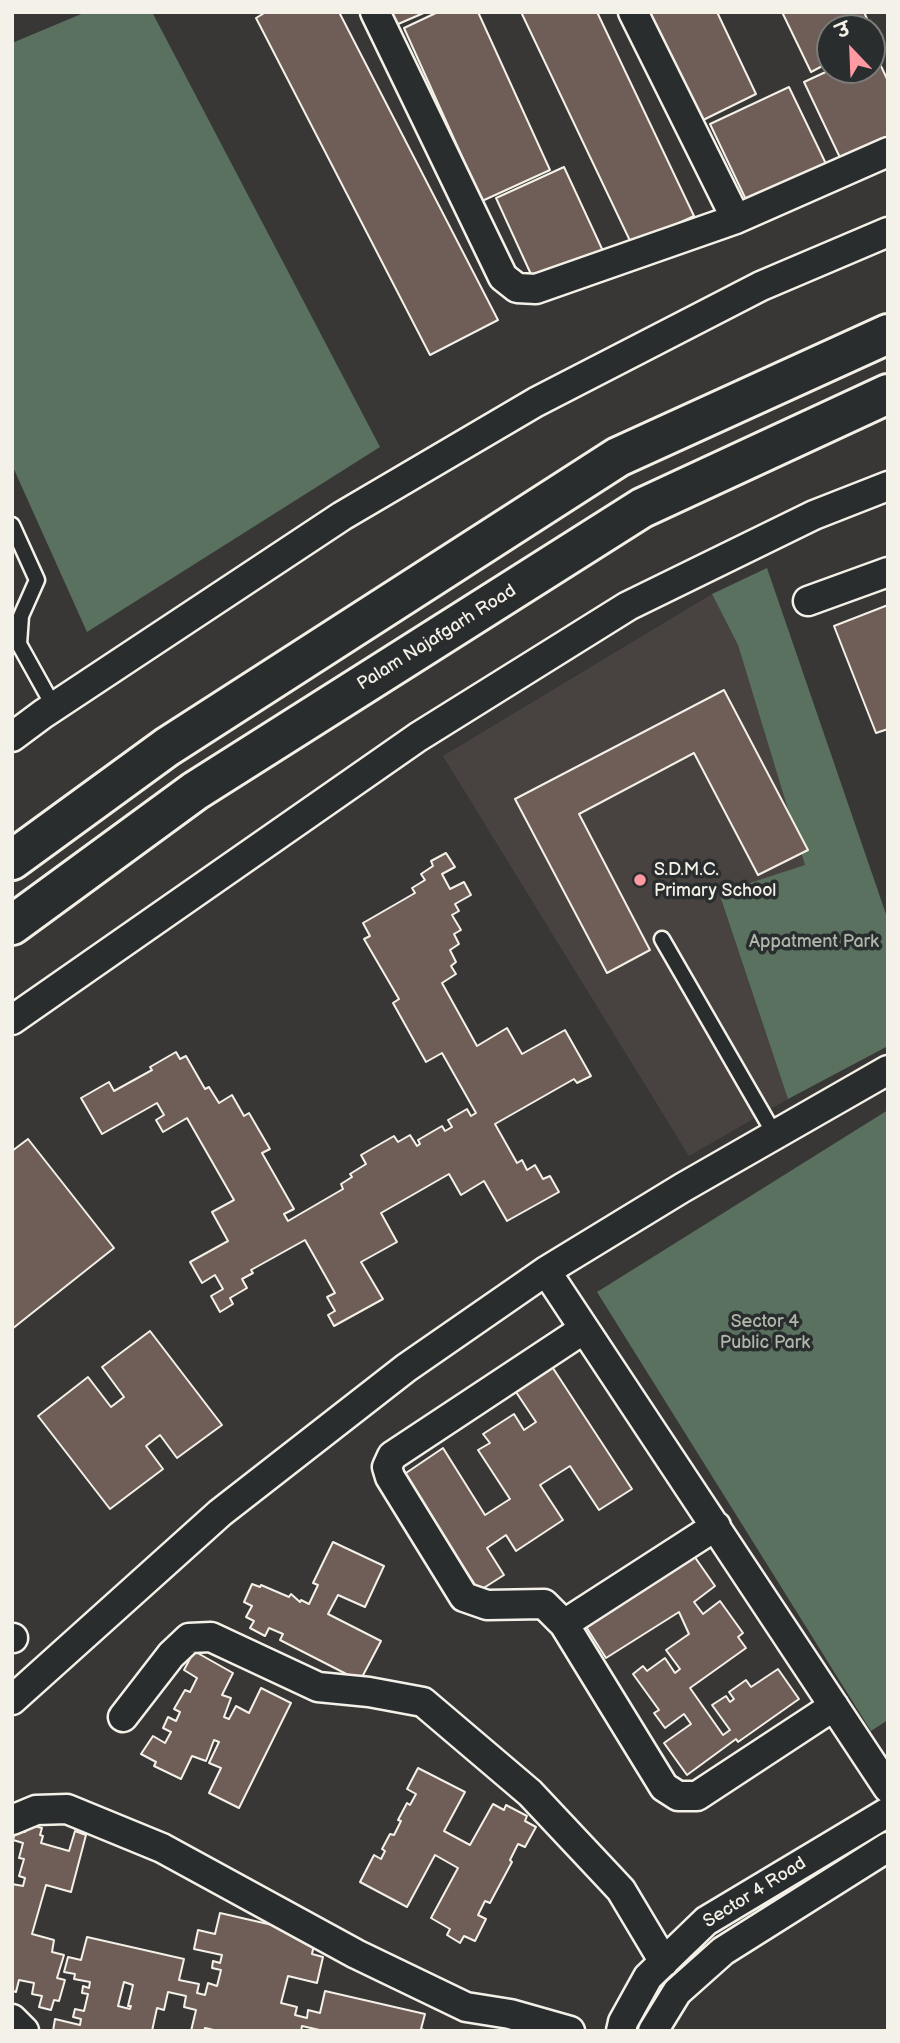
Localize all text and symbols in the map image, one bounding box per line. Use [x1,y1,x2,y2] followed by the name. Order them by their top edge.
[816,14,886,84] north arrow
[833,18,854,44] text: उ
[354,580,520,696] street label: Palam Najafgarh Road
[654,859,776,902] place label: S.D.M.C. Primary School
[632,872,648,888] marker: S.D.M.C. Primary School
[749,931,879,953] park label: Appatment Park
[720,1311,810,1354] park label: Sector 4 Public Park
[700,1853,810,1933] street label: Sector 4 Road

